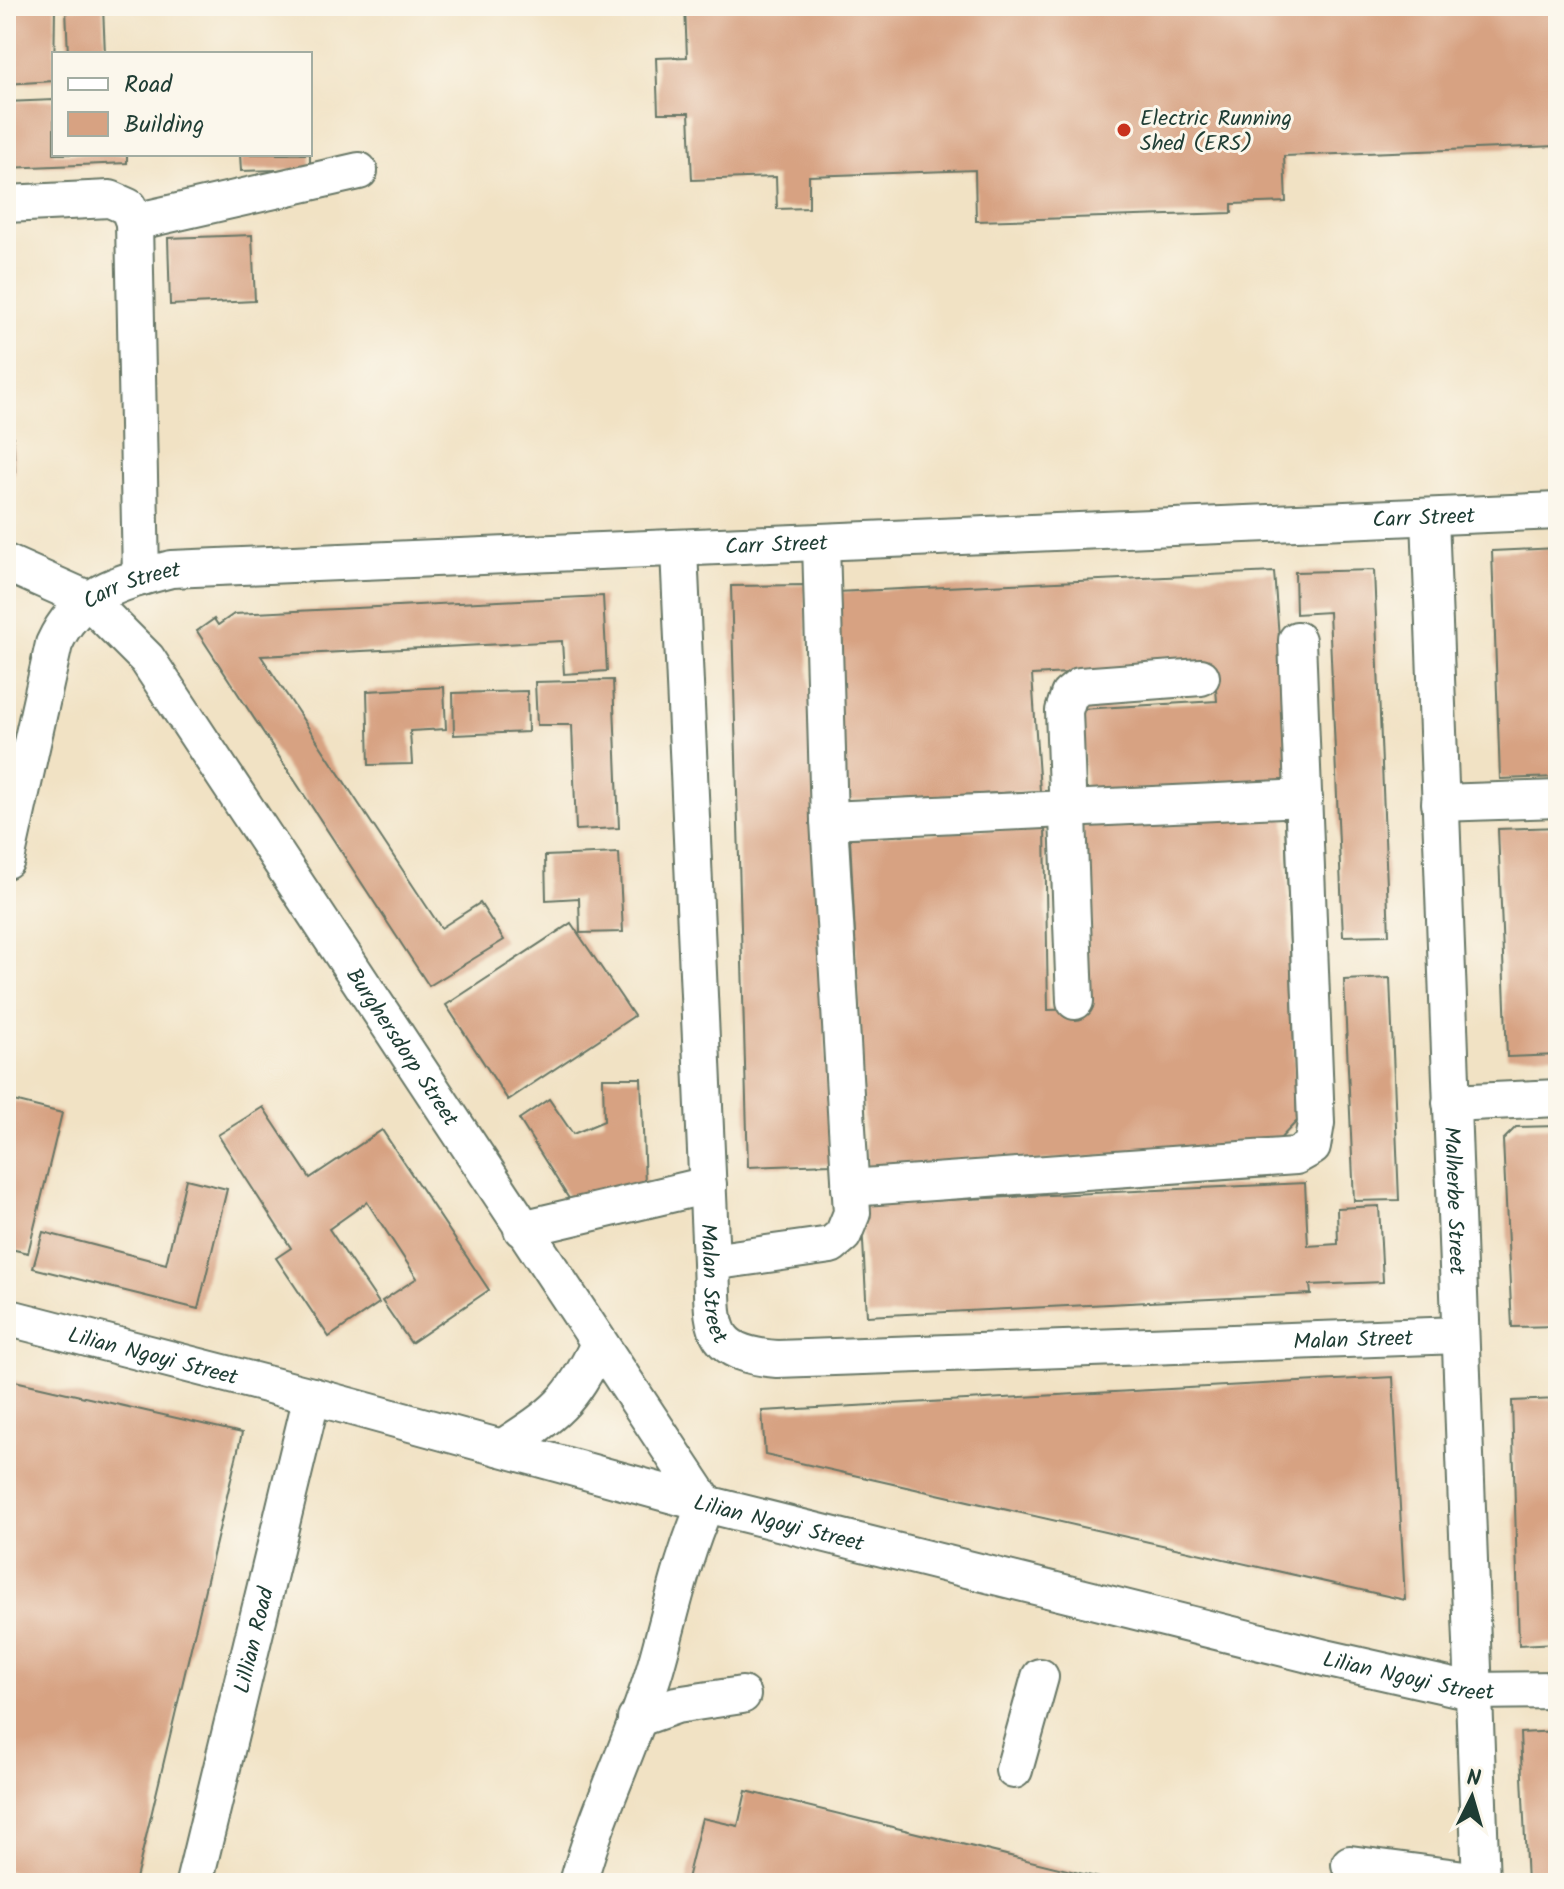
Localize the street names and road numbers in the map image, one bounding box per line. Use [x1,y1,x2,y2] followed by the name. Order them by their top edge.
[1372,499,1476,539] street label: Carr Street
[724,527,829,566] street label: Carr Street
[76,554,181,620] street label: Carr Street
[336,961,467,1135] street label: Burghersdorp Street
[1433,1126,1473,1276] street label: Malherbe Street
[689,1223,736,1353] street label: Malan Street
[64,1319,242,1396] street label: Lilian Ngoyi Street
[1293,1322,1414,1361] street label: Malan Street
[689,1486,868,1563] street label: Lilian Ngoyi Street
[226,1583,285,1697] street label: Lillian Road
[1319,1643,1495,1712] street label: Lilian Ngoyi Street

